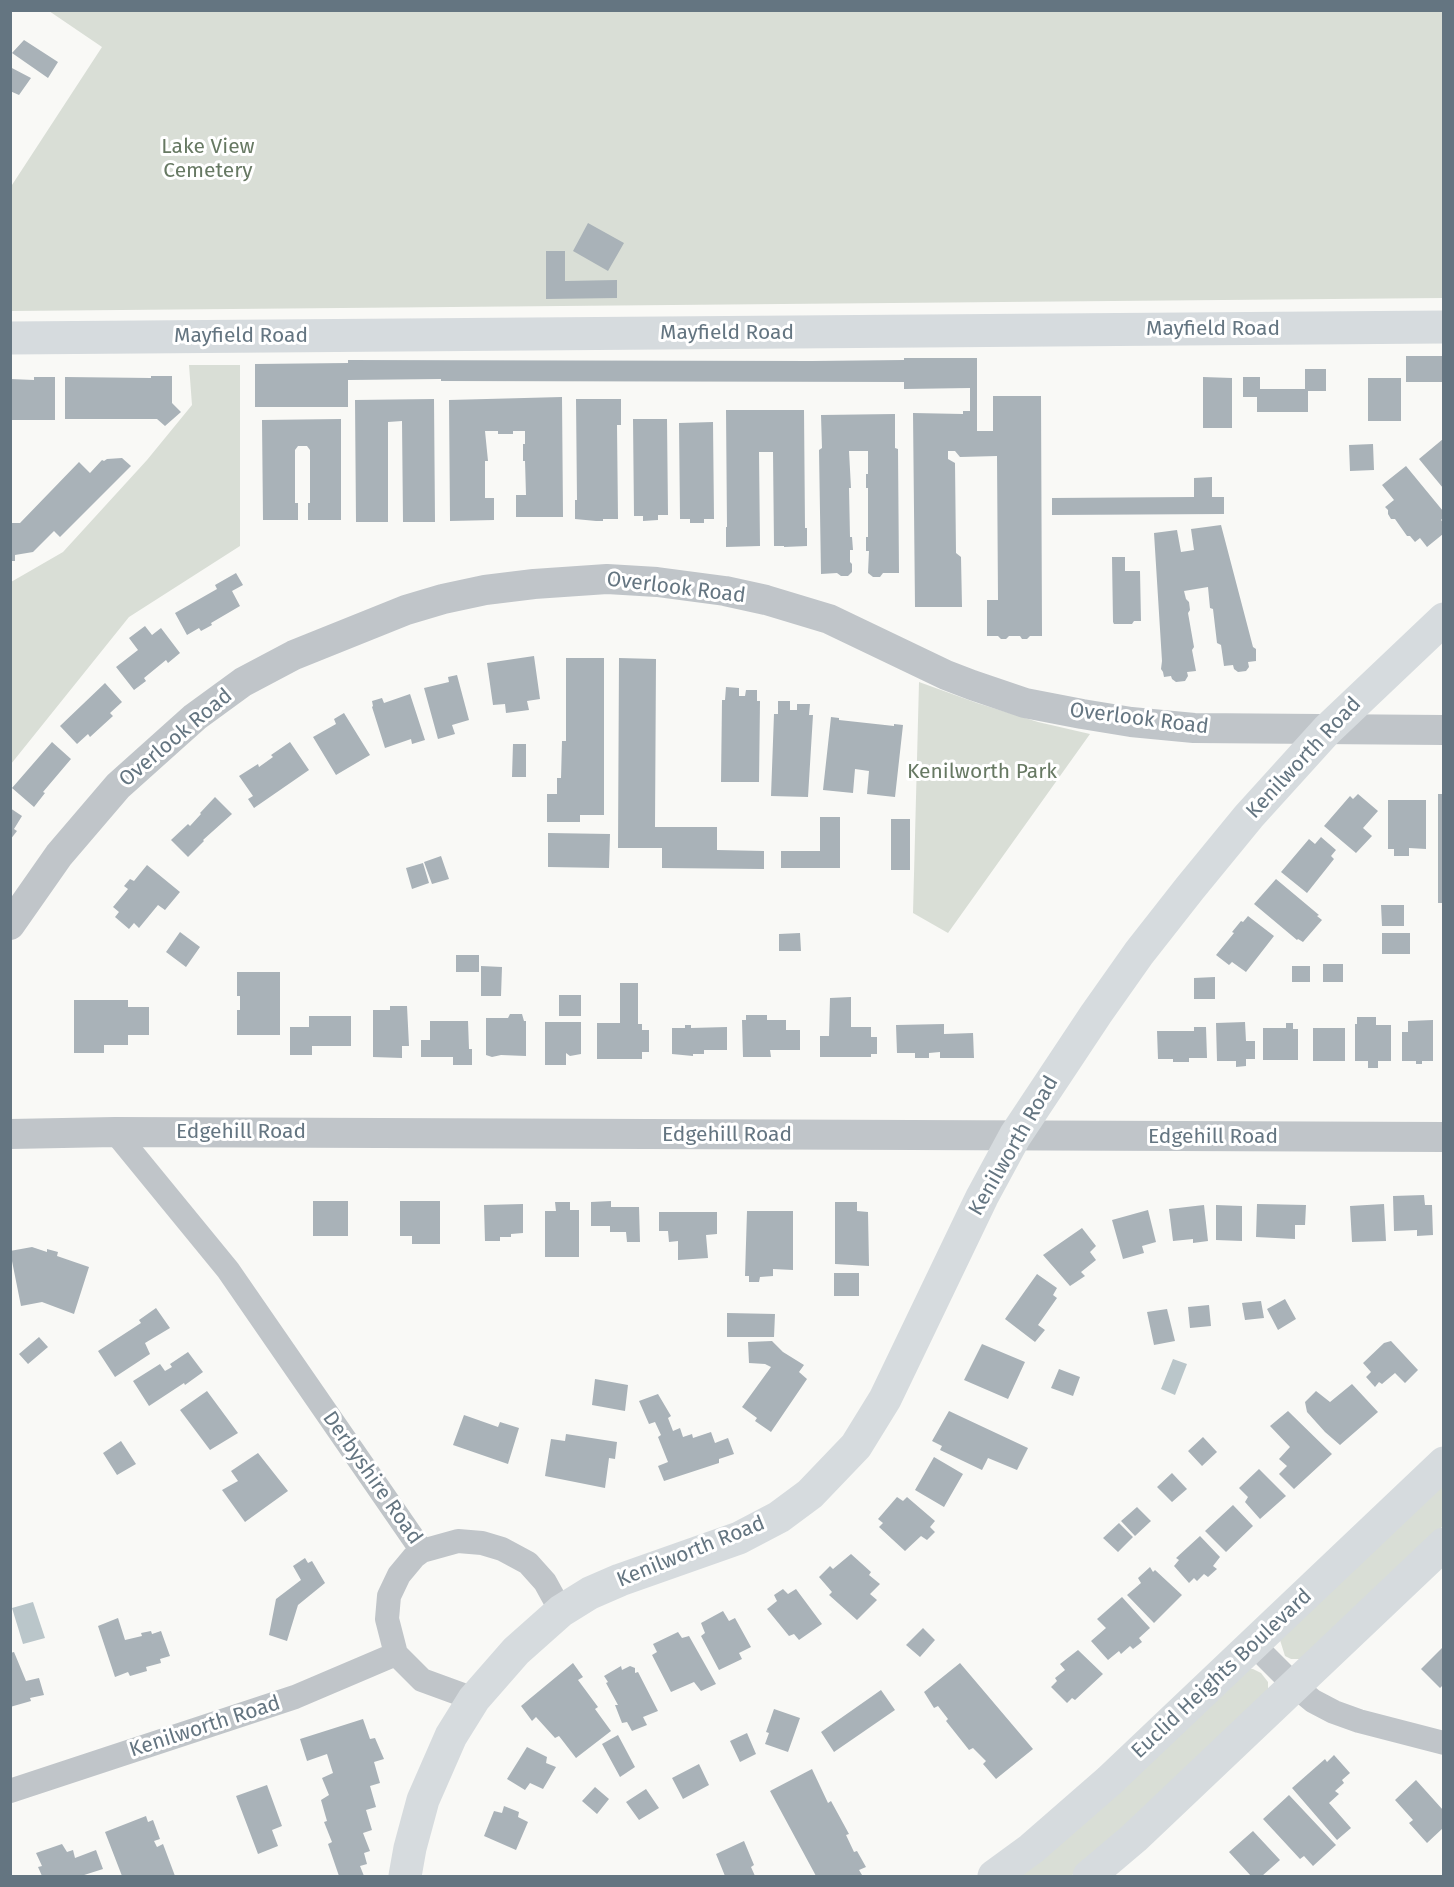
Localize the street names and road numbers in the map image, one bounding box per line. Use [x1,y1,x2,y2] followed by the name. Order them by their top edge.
[1146,316,1280,342] street label: Mayfield Road
[660,320,794,346] street label: Mayfield Road
[174,323,308,349] street label: Mayfield Road
[605,567,747,609] street label: Overlook Road
[114,683,238,793] street label: Overlook Road
[1241,692,1367,824] street label: Kenilworth Road
[1068,698,1210,740] street label: Overlook Road
[964,1072,1064,1220] street label: Kenilworth Road
[176,1119,306,1145] street label: Edgehill Road
[662,1122,792,1148] street label: Edgehill Road
[1148,1124,1278,1150] street label: Edgehill Road
[317,1407,427,1549] street label: Derbyshire Road
[613,1511,769,1593] street label: Kenilworth Road
[1127,1584,1317,1764] street label: Euclid Heights Boulevard
[126,1691,284,1763] street label: Kenilworth Road

